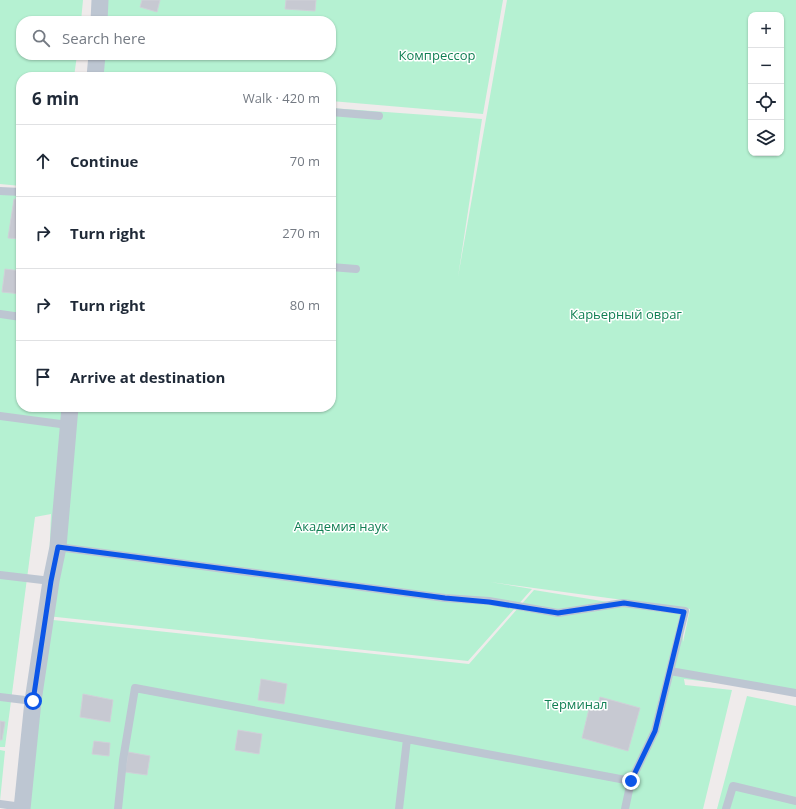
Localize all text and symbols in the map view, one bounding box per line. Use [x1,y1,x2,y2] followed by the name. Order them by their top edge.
[748,12,784,156] map controls
[748,12,784,48] button: +
[16,16,336,60] search box
[30,27,52,49] icon: search
[62,28,146,48] text: Search here
[399,46,475,64] park label: Компрессор
[748,48,784,84] button: −
[748,84,784,120] button: locate
[32,87,79,110] text: 6 min
[243,89,320,107] text: Walk · 420 m
[748,120,784,156] button: layers
[32,150,54,172] icon: ahead
[70,151,138,171] text: Continue
[290,152,320,170] text: 70 m
[32,222,54,244] icon: right
[70,223,145,243] text: Turn right
[282,224,320,242] text: 270 m
[32,294,54,316] icon: right
[70,295,145,315] text: Turn right
[290,296,320,314] text: 80 m
[570,305,682,323] park label: Карьерный овраг
[32,366,54,388] icon: arrive
[70,367,225,387] text: Arrive at destination
[294,517,388,535] park label: Академия наук
[24,692,42,710] route start
[544,695,608,713] park label: Терминал
[622,772,640,790] route end

